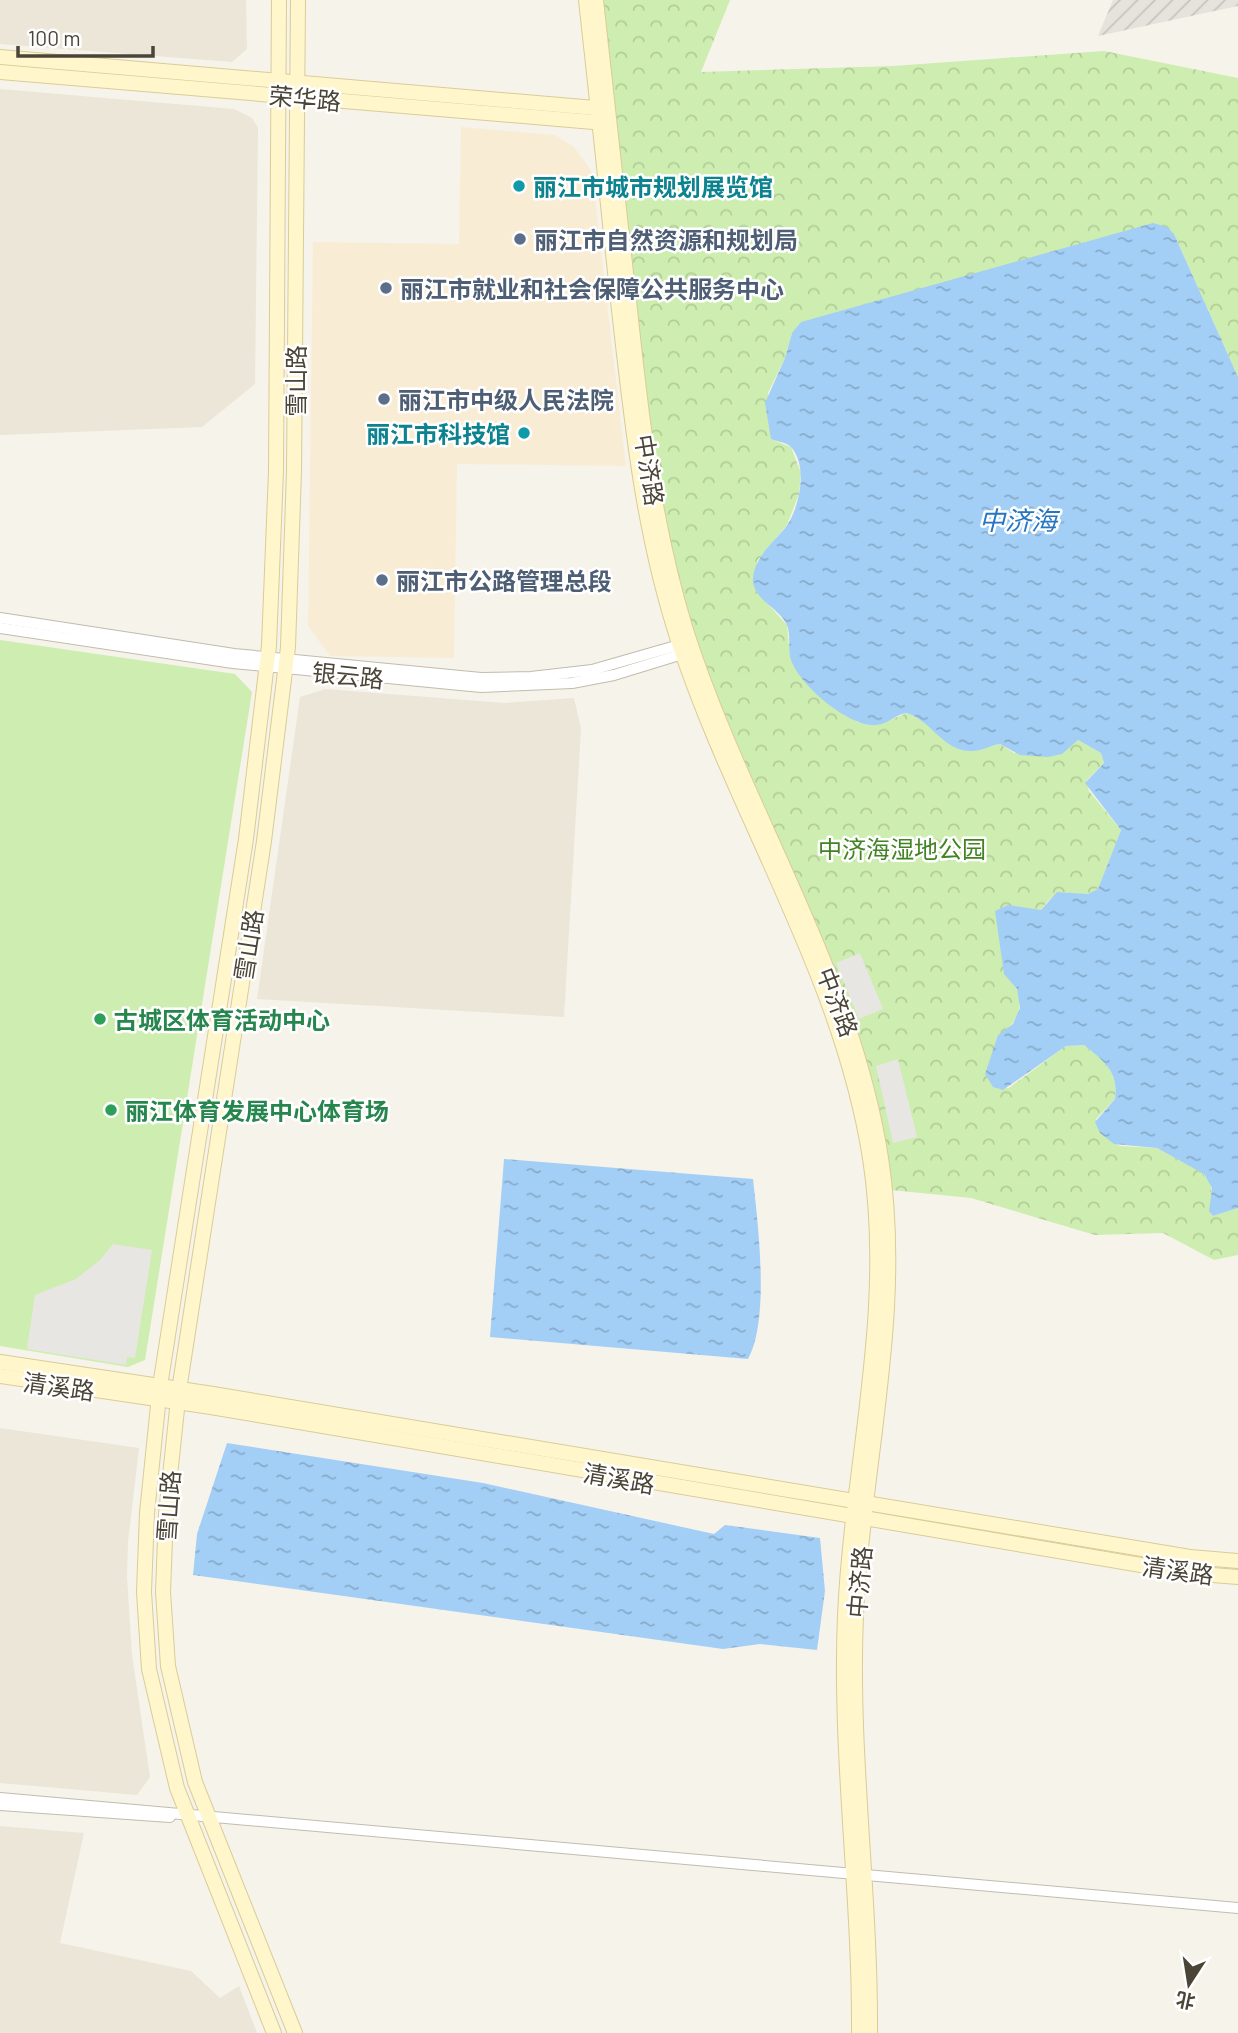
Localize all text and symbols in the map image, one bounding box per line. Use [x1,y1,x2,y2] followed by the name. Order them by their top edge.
[18,14,152,58] scale bar
[28,25,81,50] text: 100 m
[268,80,342,116] street label: 荣华路
[533,172,773,201] place label: 丽江市城市规划展览馆
[511,178,527,194] marker: 丽江市城市规划展览馆
[534,225,798,254] place label: 丽江市自然资源和规划局
[512,231,528,247] marker: 丽江市自然资源和规划局
[400,274,784,303] place label: 丽江市就业和社会保障公共服务中心
[378,280,394,296] marker: 丽江市就业和社会保障公共服务中心
[281,345,310,417] street label: 雪山路
[398,385,614,414] place label: 丽江市中级人民法院
[376,391,392,407] marker: 丽江市中级人民法院
[366,419,510,448] place label: 丽江市科技馆
[516,425,532,441] marker: 丽江市科技馆
[630,432,670,508] street label: 中济路
[979,504,1061,535] water label: 中济海
[396,566,612,595] place label: 丽江市公路管理总段
[374,572,390,588] marker: 丽江市公路管理总段
[311,657,385,693] street label: 银云路
[818,834,986,863] park label: 中济海湿地公园
[228,907,268,983] street label: 雪山路
[812,963,864,1041] street label: 中济路
[114,1005,330,1034] place label: 古城区体育活动中心
[92,1011,108,1027] marker: 古城区体育活动中心
[125,1096,389,1125] place label: 丽江体育发展中心体育场
[103,1102,119,1118] marker: 丽江体育发展中心体育场
[21,1367,97,1405] street label: 清溪路
[581,1457,657,1499] street label: 清溪路
[151,1469,185,1543] street label: 雪山路
[841,1545,877,1619] street label: 中济路
[1140,1551,1216,1589] street label: 清溪路
[1154,1949,1224,2019] north arrow
[1174,1988,1197,2014] text: 北

